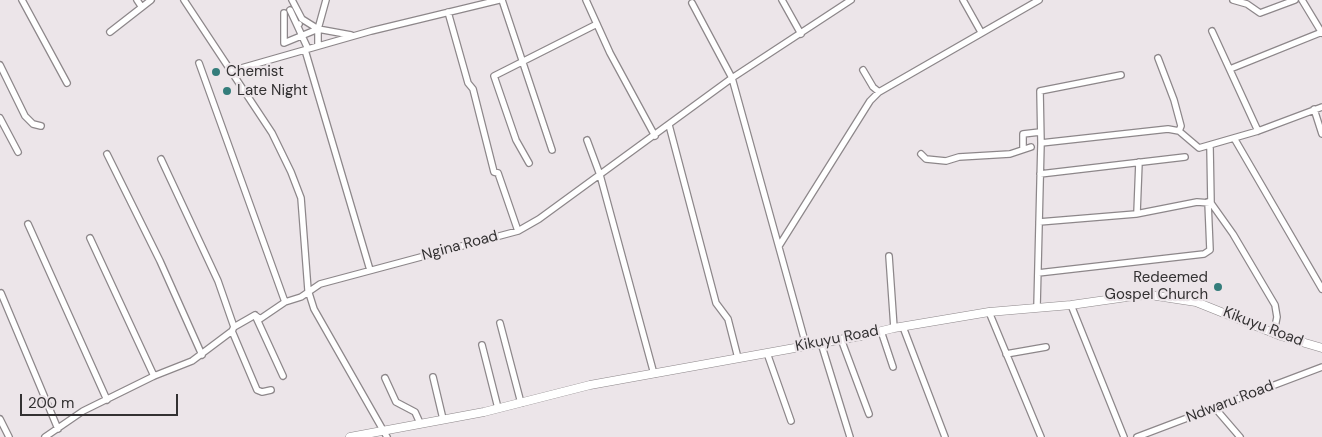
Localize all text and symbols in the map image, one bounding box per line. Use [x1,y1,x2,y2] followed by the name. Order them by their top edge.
[226,63,284,81] place label: Chemist
[210,66,222,78] marker: Chemist
[237,82,308,100] place label: Late Night
[221,85,233,97] marker: Late Night
[420,227,500,265] street label: Ngina Road
[1105,269,1208,304] place label: Redeemed Gospel Church
[1212,281,1224,293] marker: Redeemed Gospel Church
[1220,303,1306,351] street label: Kikuyu Road
[794,322,880,356] street label: Kikuyu Road
[1184,377,1276,427] street label: Ndwaru Road
[22,384,180,416] scale bar
[28,393,74,413] text: 200 m

